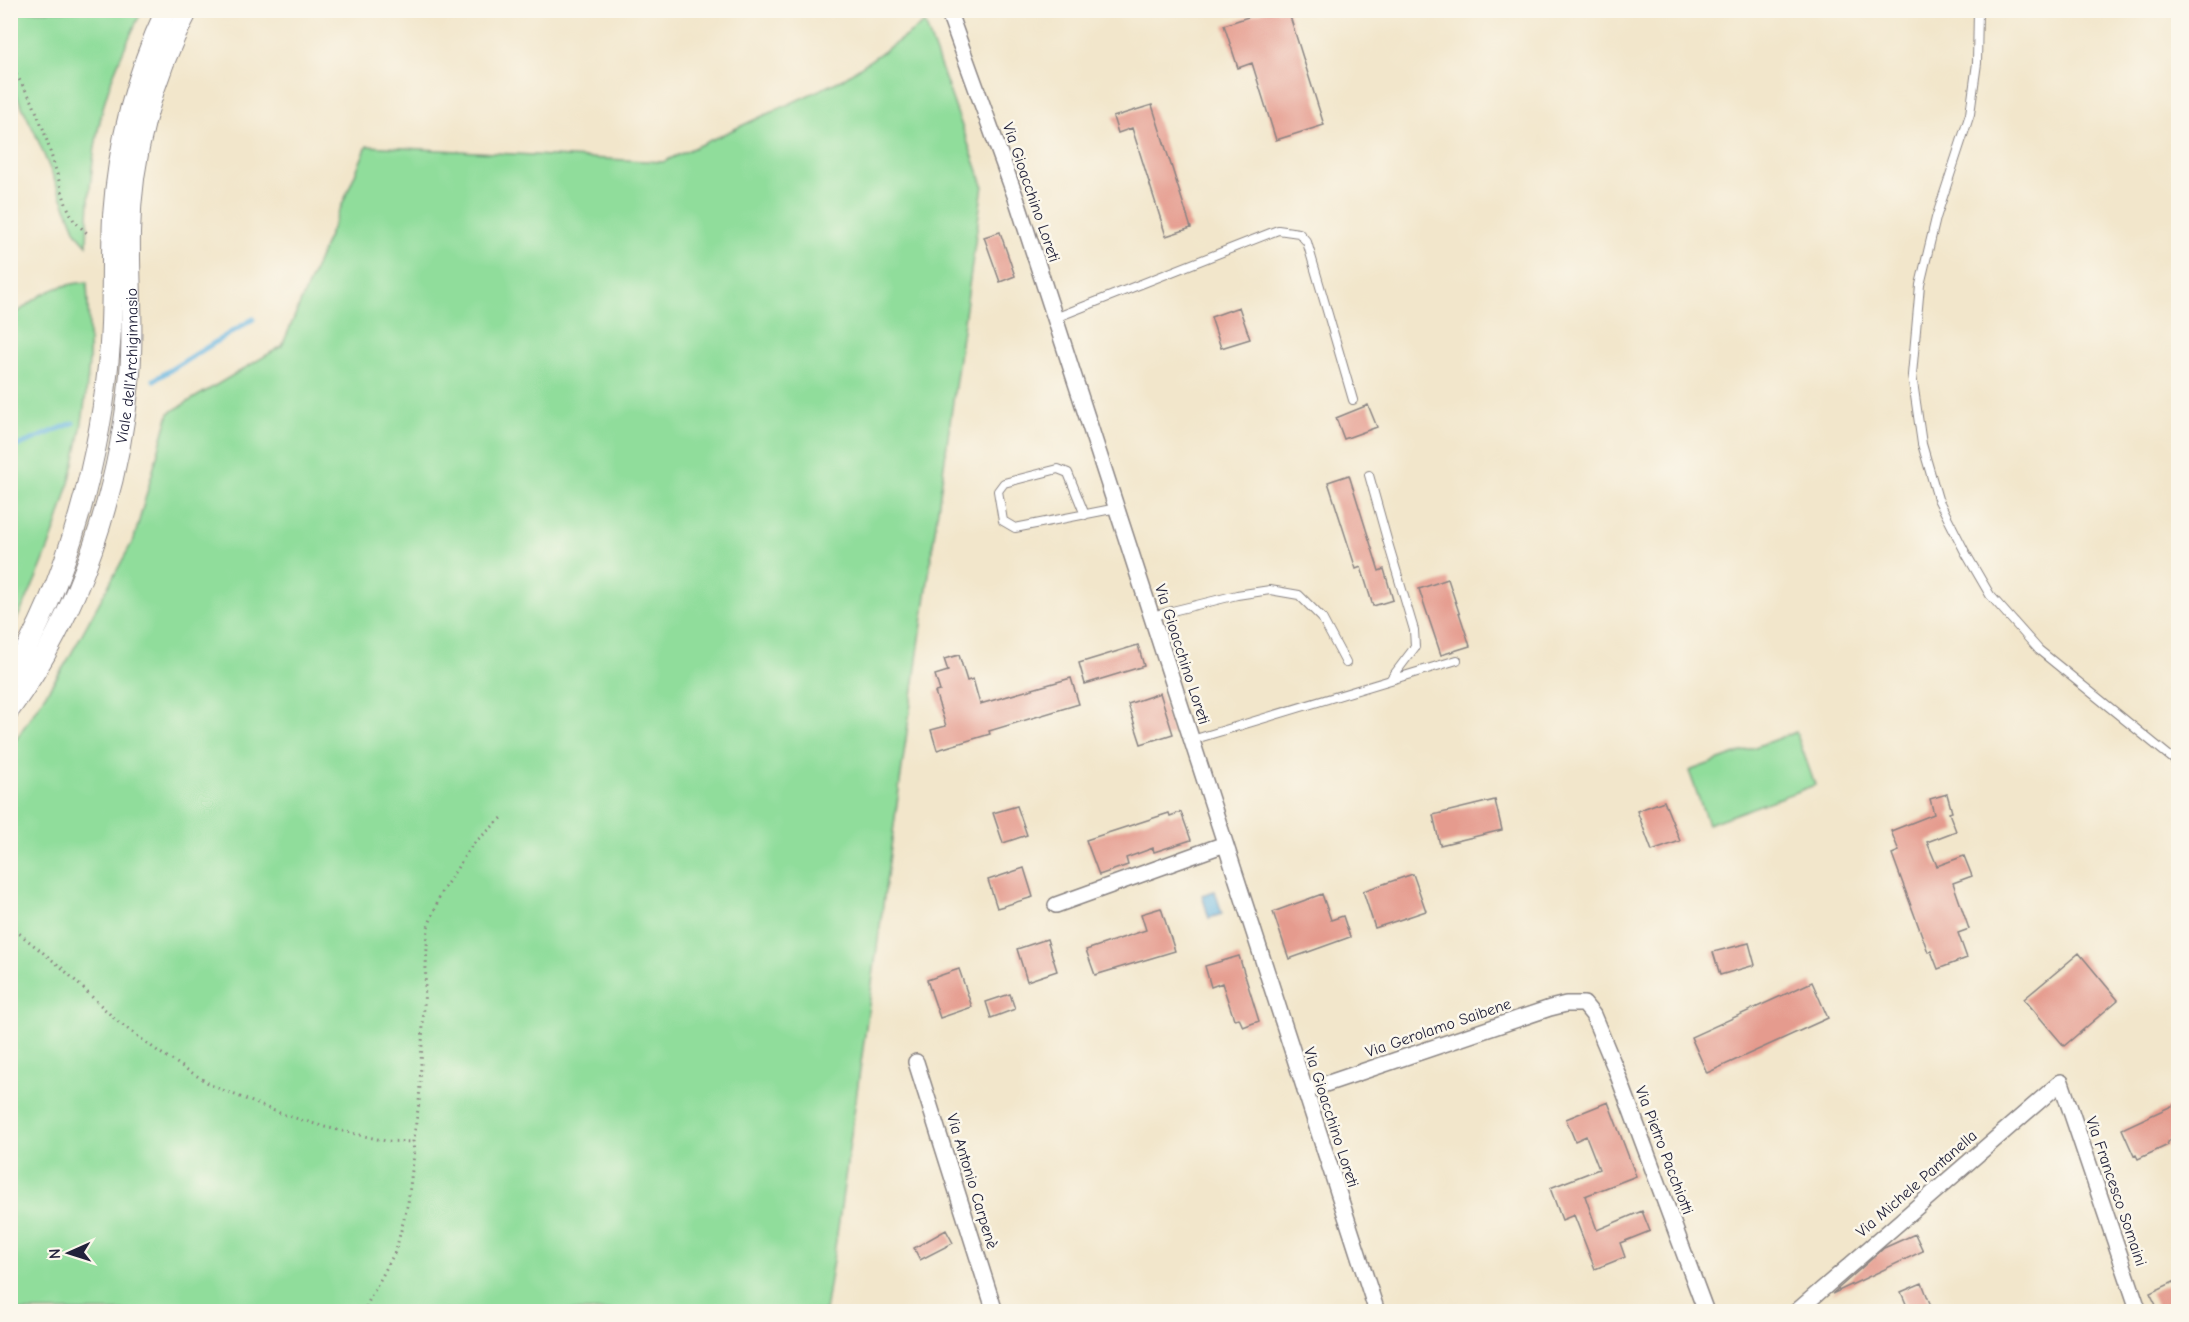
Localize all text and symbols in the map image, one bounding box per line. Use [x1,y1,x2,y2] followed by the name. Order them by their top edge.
[999,120,1063,264] street label: Via Gioacchino Loreti
[112,288,142,445] street label: Viale dell'Archiginnasio
[1151,582,1213,727] street label: Via Gioacchino Loreti
[1363,995,1513,1061] street label: Via Gerolamo Saibene
[1300,1045,1362,1190] street label: Via Gioacchino Loreti
[1631,1084,1697,1217] street label: Via Pietro Pacchiotti
[943,1111,1001,1251] street label: Via Antonio Carpenè
[2082,1114,2150,1268] street label: Via Francesco Somaini
[1853,1126,1981,1241] street label: Via Michele Pantanella
[39,1223,99,1283] north arrow
[46,1248,64,1259] text: N

